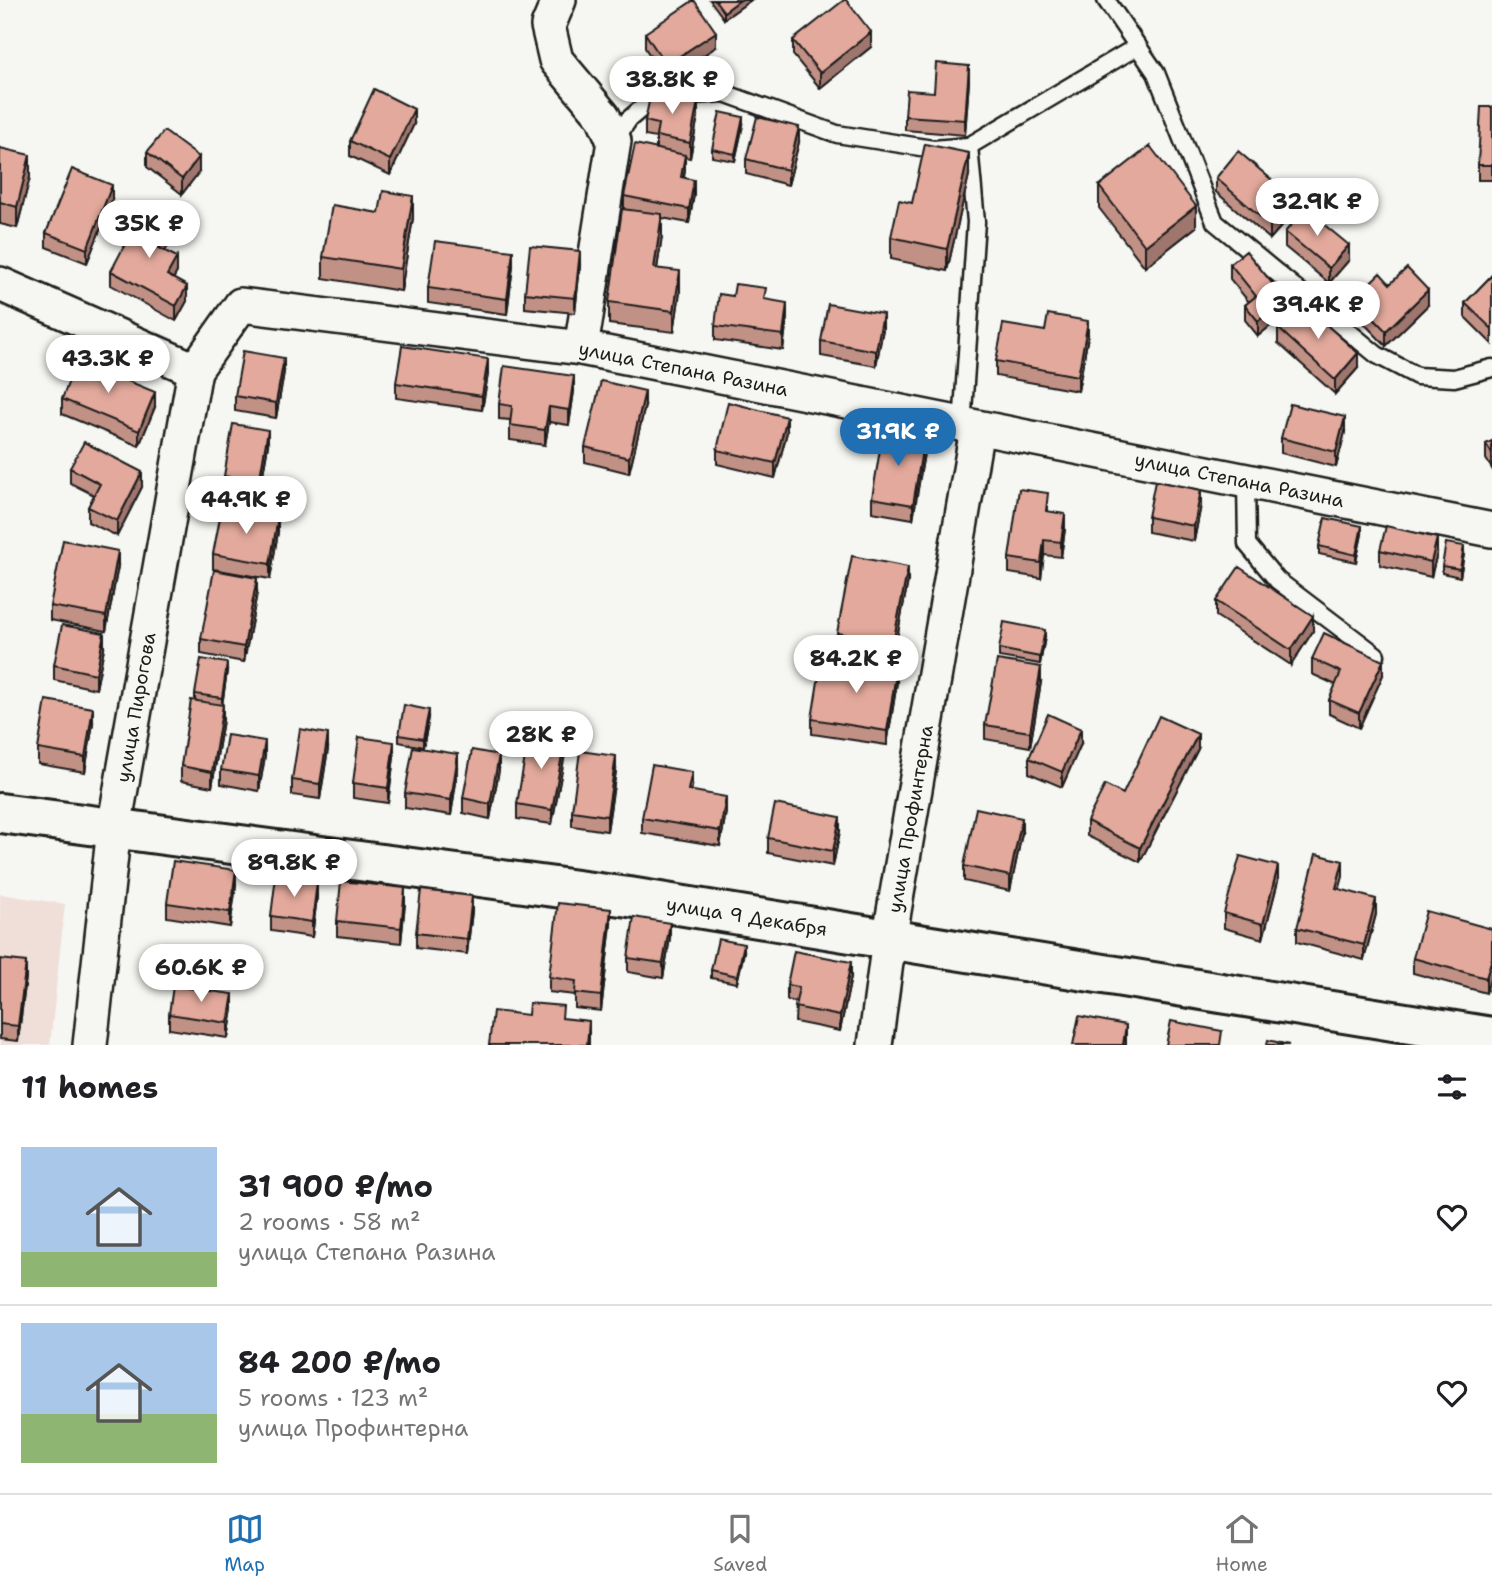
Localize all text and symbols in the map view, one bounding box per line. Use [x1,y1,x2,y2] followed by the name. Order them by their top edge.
[607,57,737,116] pin: 38.8K ₽
[625,64,719,94] text: 38.8K ₽
[1252,178,1382,238] pin: 32.9K ₽
[1272,186,1362,216] text: 32.9K ₽
[100,201,198,260] pin: 35K ₽
[114,208,184,238] text: 35K ₽
[1253,282,1383,341] pin: 39.4K ₽
[1272,289,1364,319] text: 39.4K ₽
[43,336,173,395] pin: 43.3K ₽
[577,336,790,402] street label: улица Степана Разина
[62,343,154,373] text: 43.3K ₽
[833,408,963,468] pin: 31.9K ₽
[856,416,940,446] text: 31.9K ₽
[1133,447,1346,513] street label: улица Степана Разина
[181,476,311,536] pin: 44.9K ₽
[201,484,291,514] text: 44.9K ₽
[110,630,161,784] street label: улица Пирогова
[791,636,921,695] pin: 84.2K ₽
[810,643,902,673] text: 84.2K ₽
[492,712,590,771] pin: 28K ₽
[505,719,577,749] text: 28K ₽
[882,723,939,915] street label: улица Профинтерна
[229,839,359,899] pin: 89.8K ₽
[247,847,341,877] text: 89.8K ₽
[664,891,829,942] street label: улица 9 Декабря
[136,944,266,1004] pin: 60.6K ₽
[155,952,247,982] text: 60.6K ₽
[21,1067,158,1108] text: 11 homes
[1433,1068,1471,1106] icon: filters
[238,1166,433,1207] text: 31 900 ₽/mo
[77,1175,161,1259] icon: home
[1433,1198,1471,1236] icon: heart
[238,1207,421,1237] text: 2 rooms · 58 m²
[238,1237,496,1267] text: улица Степана Разина
[238,1342,441,1383] text: 84 200 ₽/mo
[77,1351,161,1435] icon: home
[1433,1374,1471,1412] icon: heart
[238,1383,428,1413] text: 5 rooms · 123 m²
[238,1413,468,1443] text: улица Профинтерна
[224,1510,265,1577] tab: Map
[713,1510,767,1577] tab: Saved
[1216,1510,1268,1577] tab: Home

